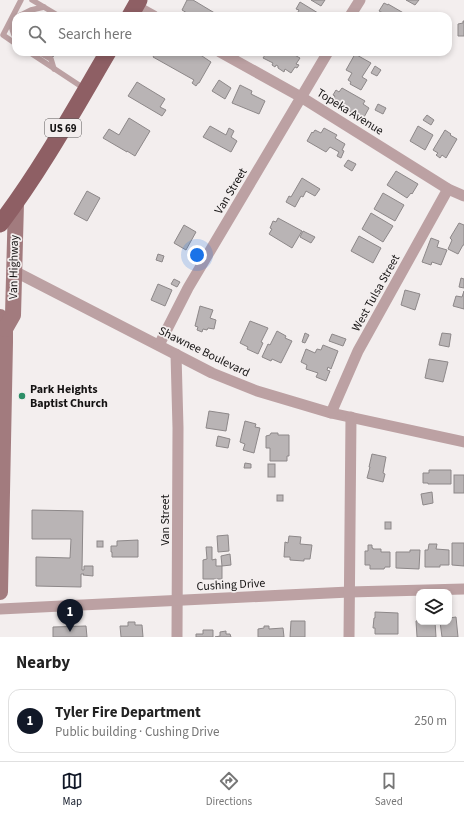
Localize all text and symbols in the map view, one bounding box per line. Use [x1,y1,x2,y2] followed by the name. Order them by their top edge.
[12,12,452,56] search box
[26,23,48,45] icon: search
[58,24,132,45] text: Search here
[313,85,387,139] street label: Topeka Avenue
[45,119,81,137] road number: US 69
[211,165,251,217] street label: Van Street
[5,234,23,299] street label: Van Highway
[187,245,207,265] your location
[348,251,404,335] street label: West Tulsa Street
[155,322,253,382] street label: Shawnee Boulevard
[30,381,108,412] place label: Park Heights Baptist Church
[17,391,27,401] marker: Park Heights Baptist Church
[157,495,174,546] street label: Van Street
[196,575,266,595] street label: Cushing Drive
[416,589,452,625] map controls
[416,589,452,625] button: layers
[57,599,83,632] pin: 1
[16,651,70,675] text: Nearby
[55,702,201,723] text: Tyler Fire Department
[27,712,33,730] text: 1
[414,712,447,730] text: 250 m
[55,723,219,741] text: Public building · Cushing Drive
[61,770,83,809] tab: Map
[206,770,252,809] tab: Directions
[375,770,403,809] tab: Saved

